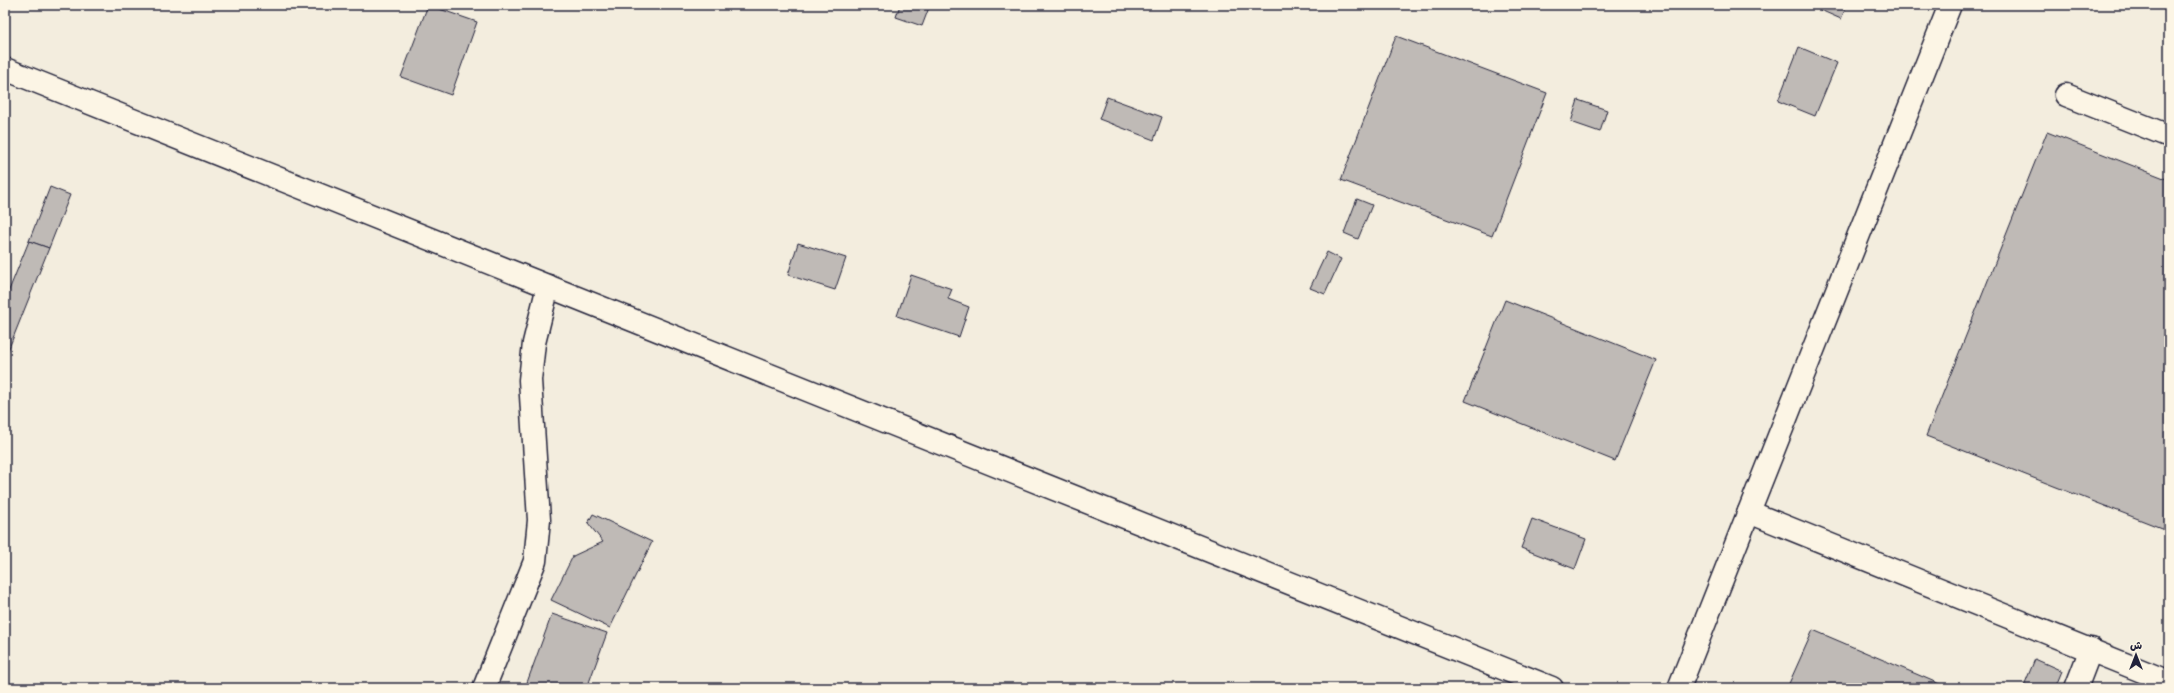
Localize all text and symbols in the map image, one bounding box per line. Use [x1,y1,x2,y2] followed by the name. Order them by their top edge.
[2116,635,2156,675] north arrow
[2130,638,2142,652] text: ش

